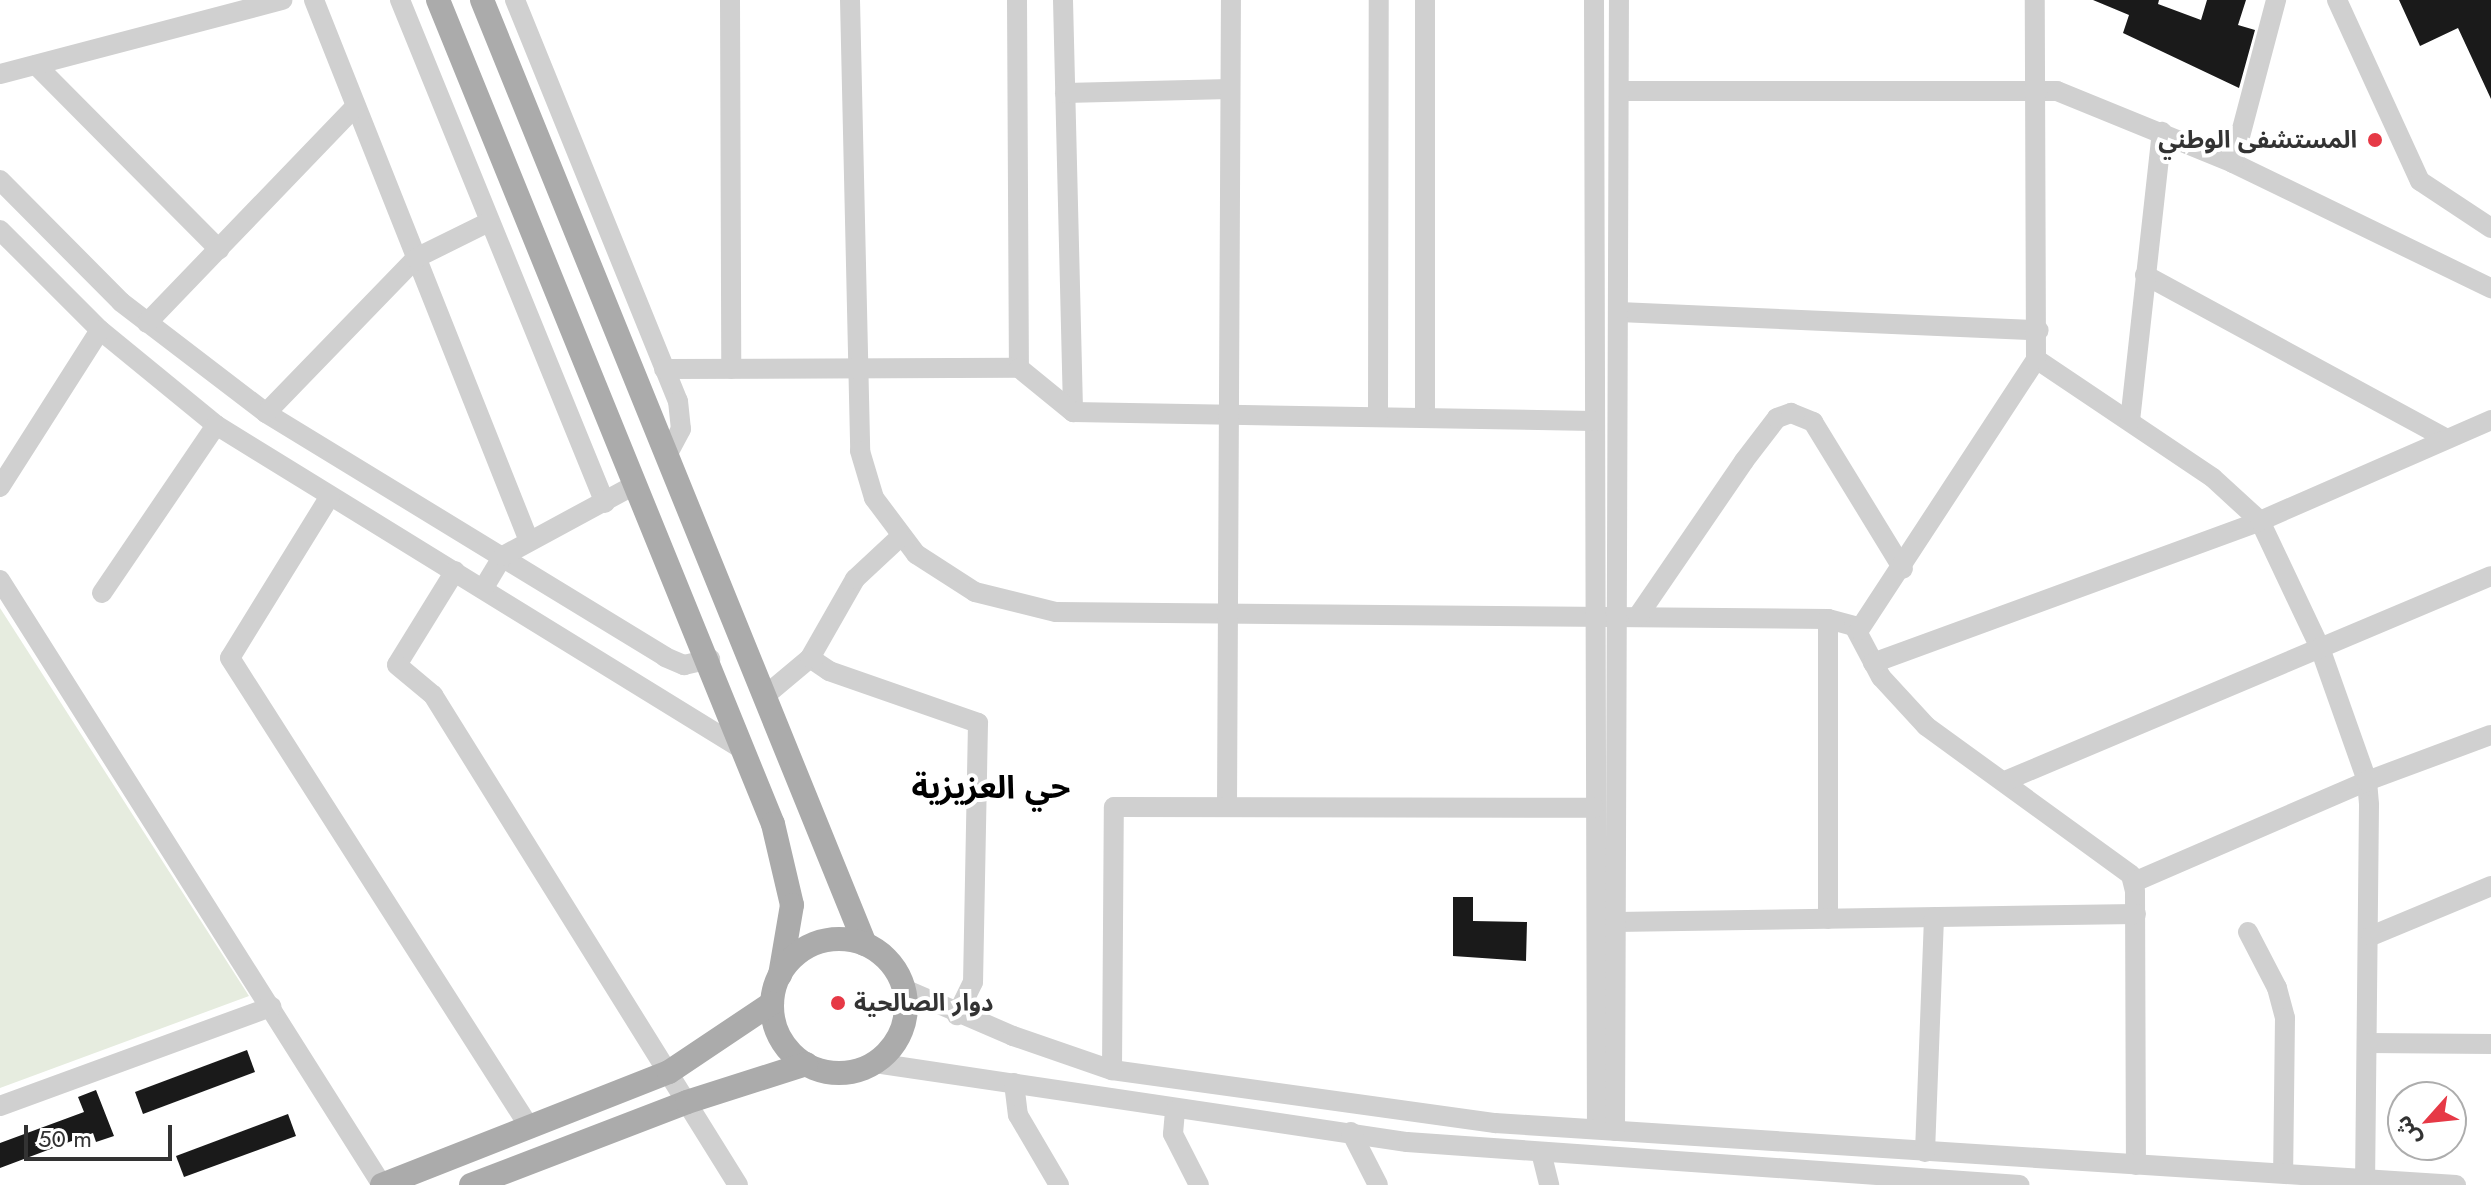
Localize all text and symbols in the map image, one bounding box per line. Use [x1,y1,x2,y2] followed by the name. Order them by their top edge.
[2158,126,2357,154] place label: المستشفى الوطني
[2364,129,2386,151] marker: المستشفى الوطني
[912,768,1070,806] district label: حي العزيزية
[854,989,993,1017] place label: دوار الصالحية
[829,994,847,1012] marker: دوار الصالحية
[2387,1081,2467,1161] north arrow
[28,1109,176,1159] scale bar
[2386,1110,2428,1152] text: ش
[38,1121,92,1156] text: 50 m

